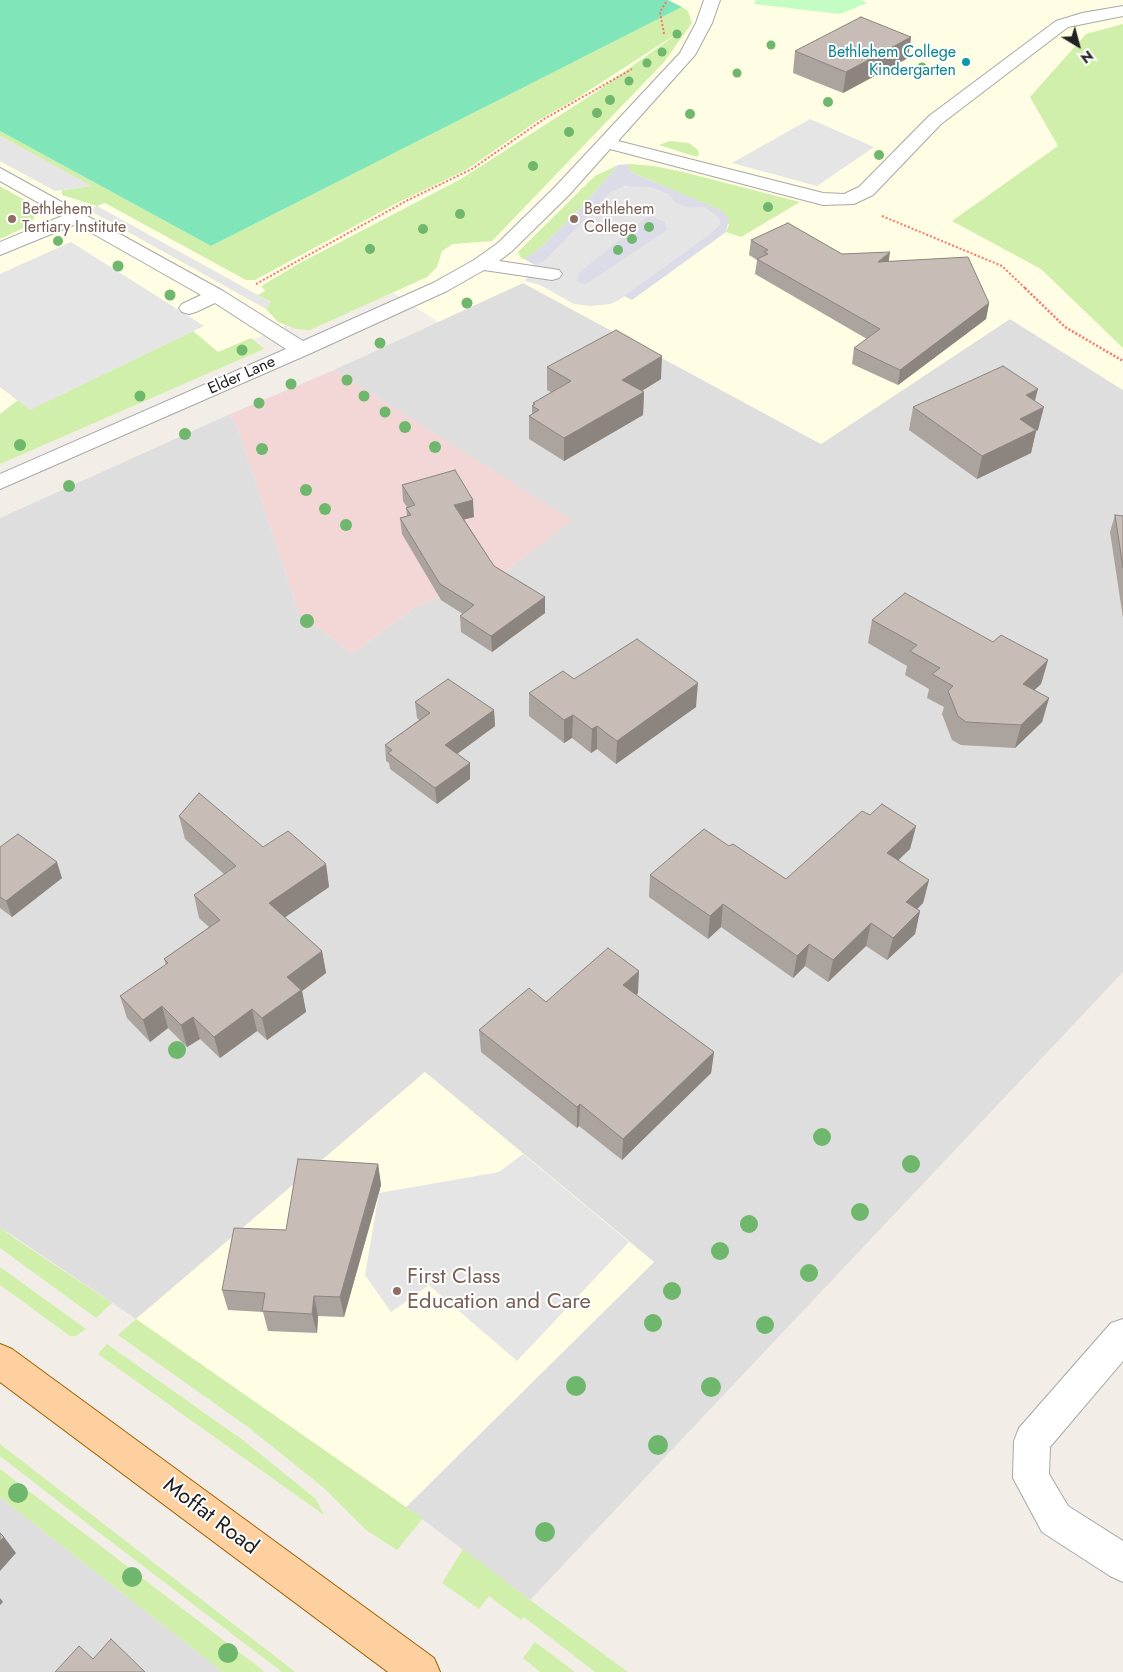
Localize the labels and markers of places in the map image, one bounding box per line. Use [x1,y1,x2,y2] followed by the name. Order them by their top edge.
[828,43,956,81] place label: Bethlehem College Kindergarten
[960,56,972,68] marker: Bethlehem College Kindergarten
[22,200,126,238] place label: Bethlehem Tertiary Institute
[584,200,654,238] place label: Bethlehem College
[6,213,18,225] marker: Bethlehem Tertiary Institute
[568,213,580,225] marker: Bethlehem College
[407,1265,591,1316] place label: First Class Education and Care
[391,1285,403,1297] marker: First Class Education and Care

